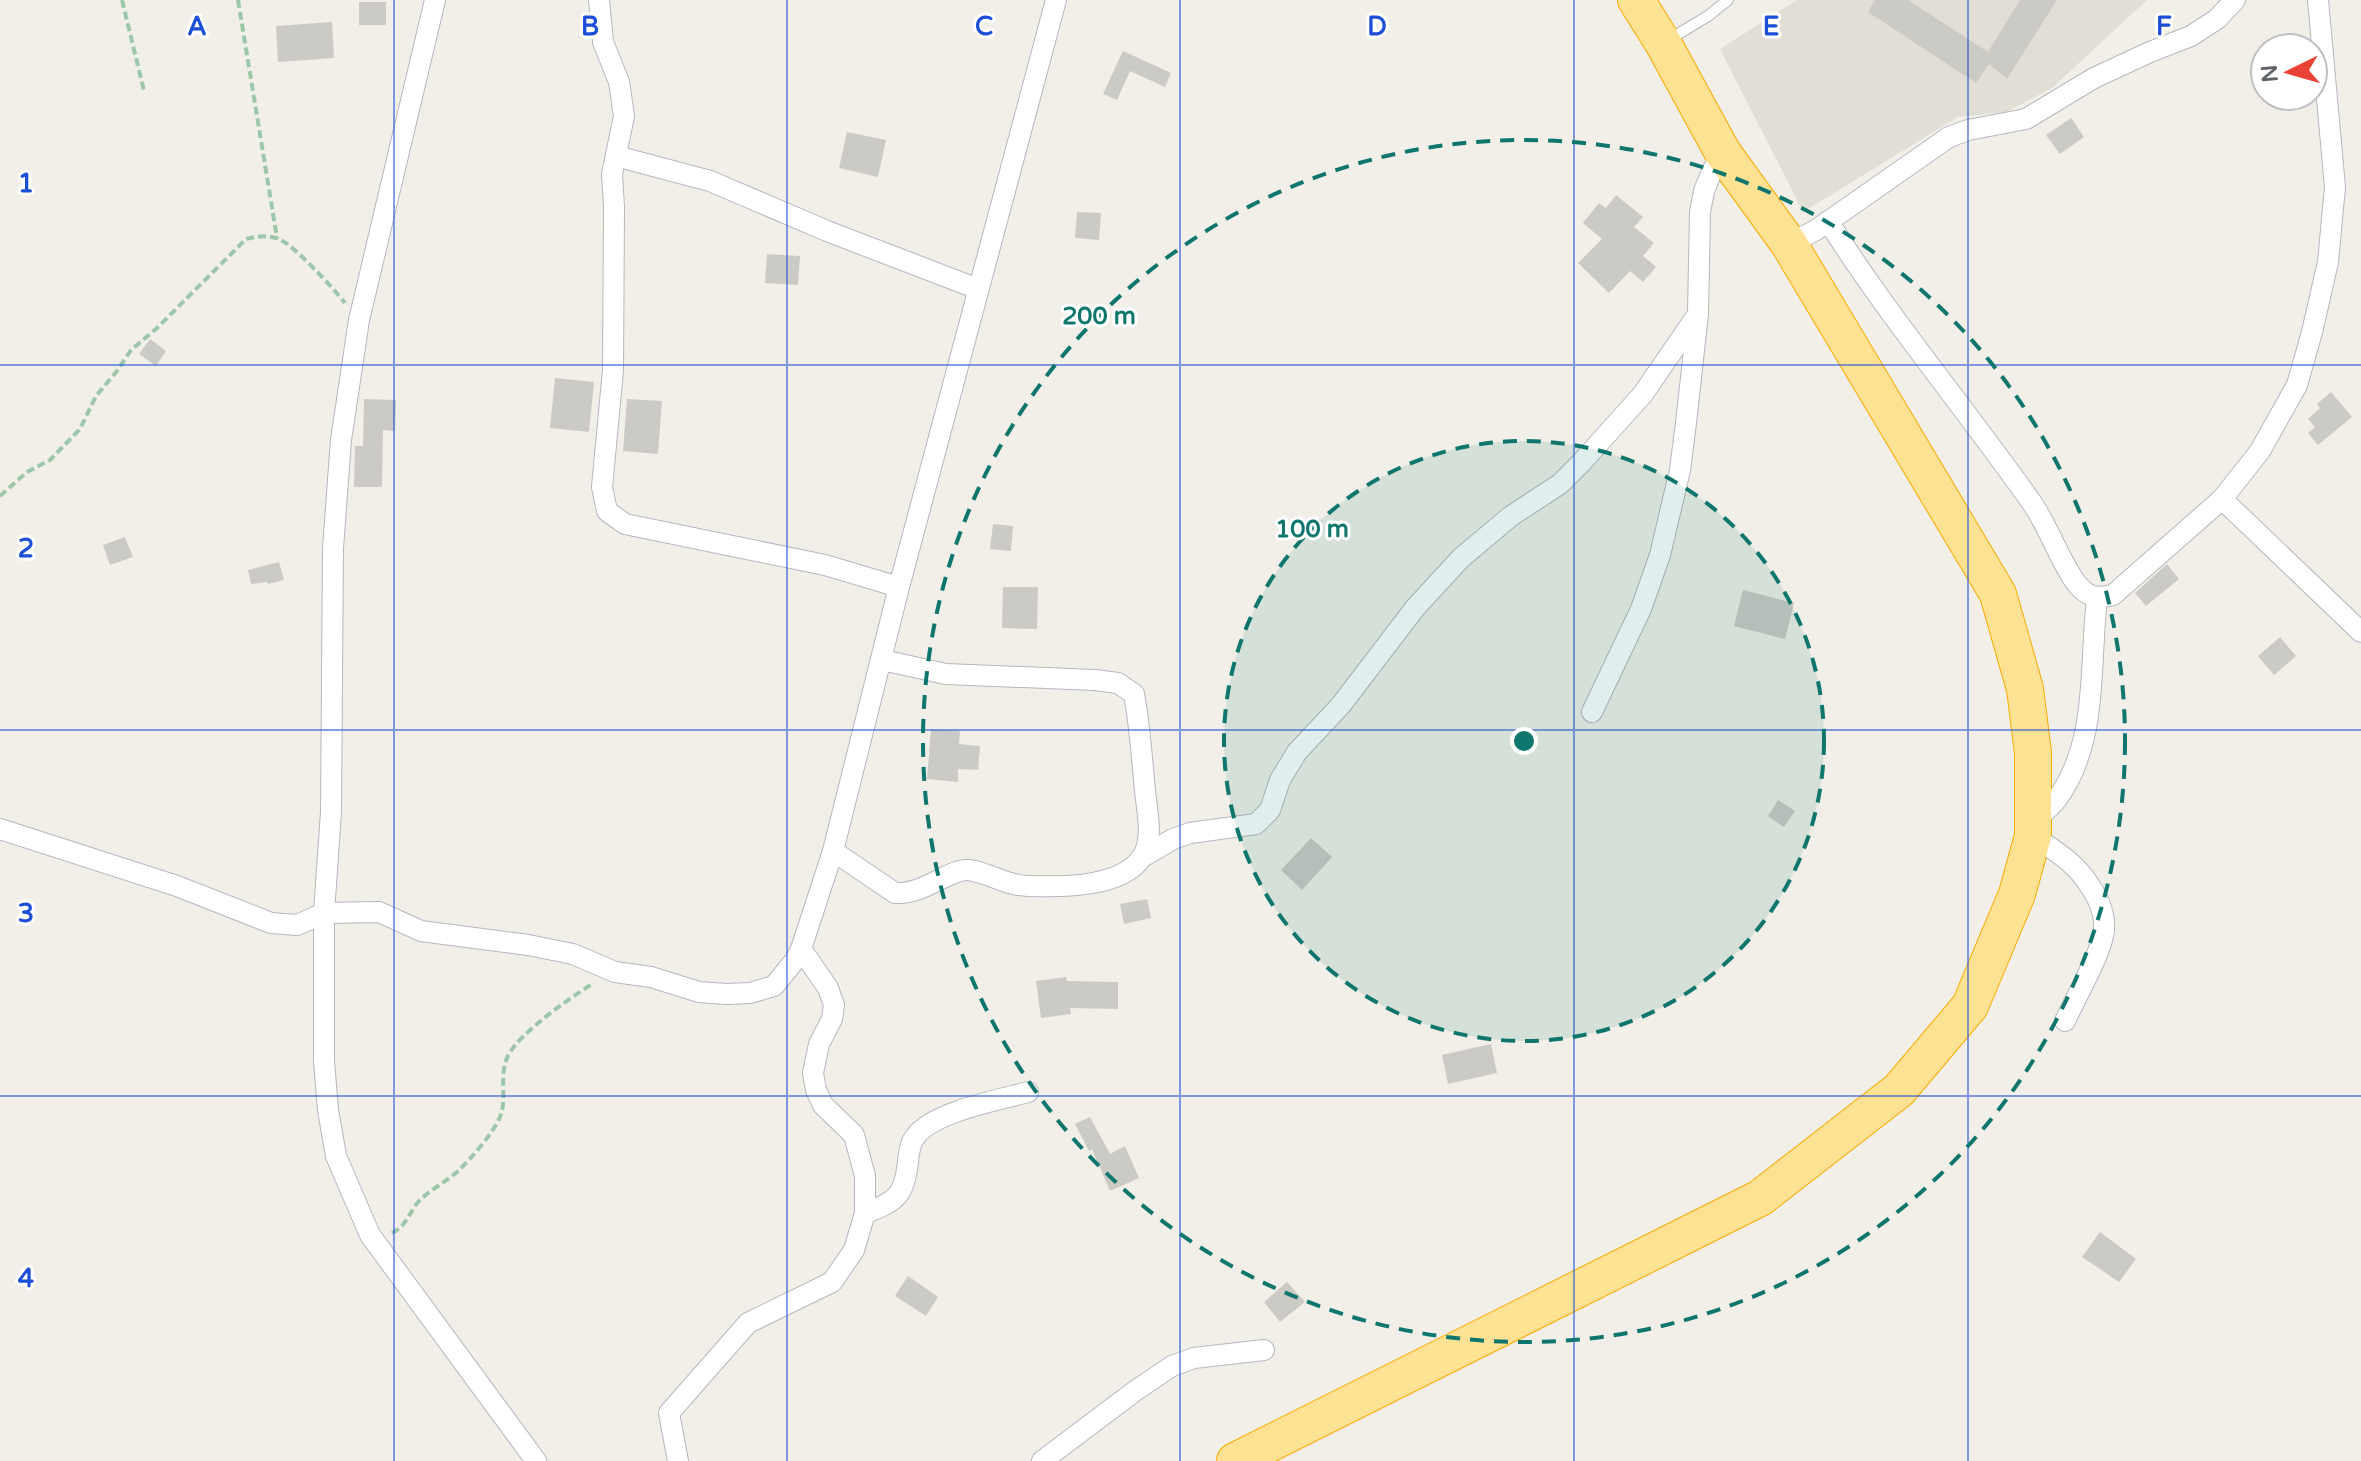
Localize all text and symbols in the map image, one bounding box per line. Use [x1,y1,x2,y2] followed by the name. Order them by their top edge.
[187,11,207,42] text: A
[581,11,599,42] text: B
[975,11,993,42] text: C
[1367,11,1387,42] text: D
[1763,11,1779,42] text: E
[2156,11,2172,42] text: F
[2249,32,2329,112] north arrow
[2256,64,2284,84] text: N
[18,168,34,199] text: 1
[1062,302,1136,331] text: 200 m
[1275,515,1349,544] text: 100 m
[18,533,34,564] text: 2
[1510,727,1538,755] centre of rings
[18,898,34,929] text: 3
[18,1263,34,1294] text: 4

